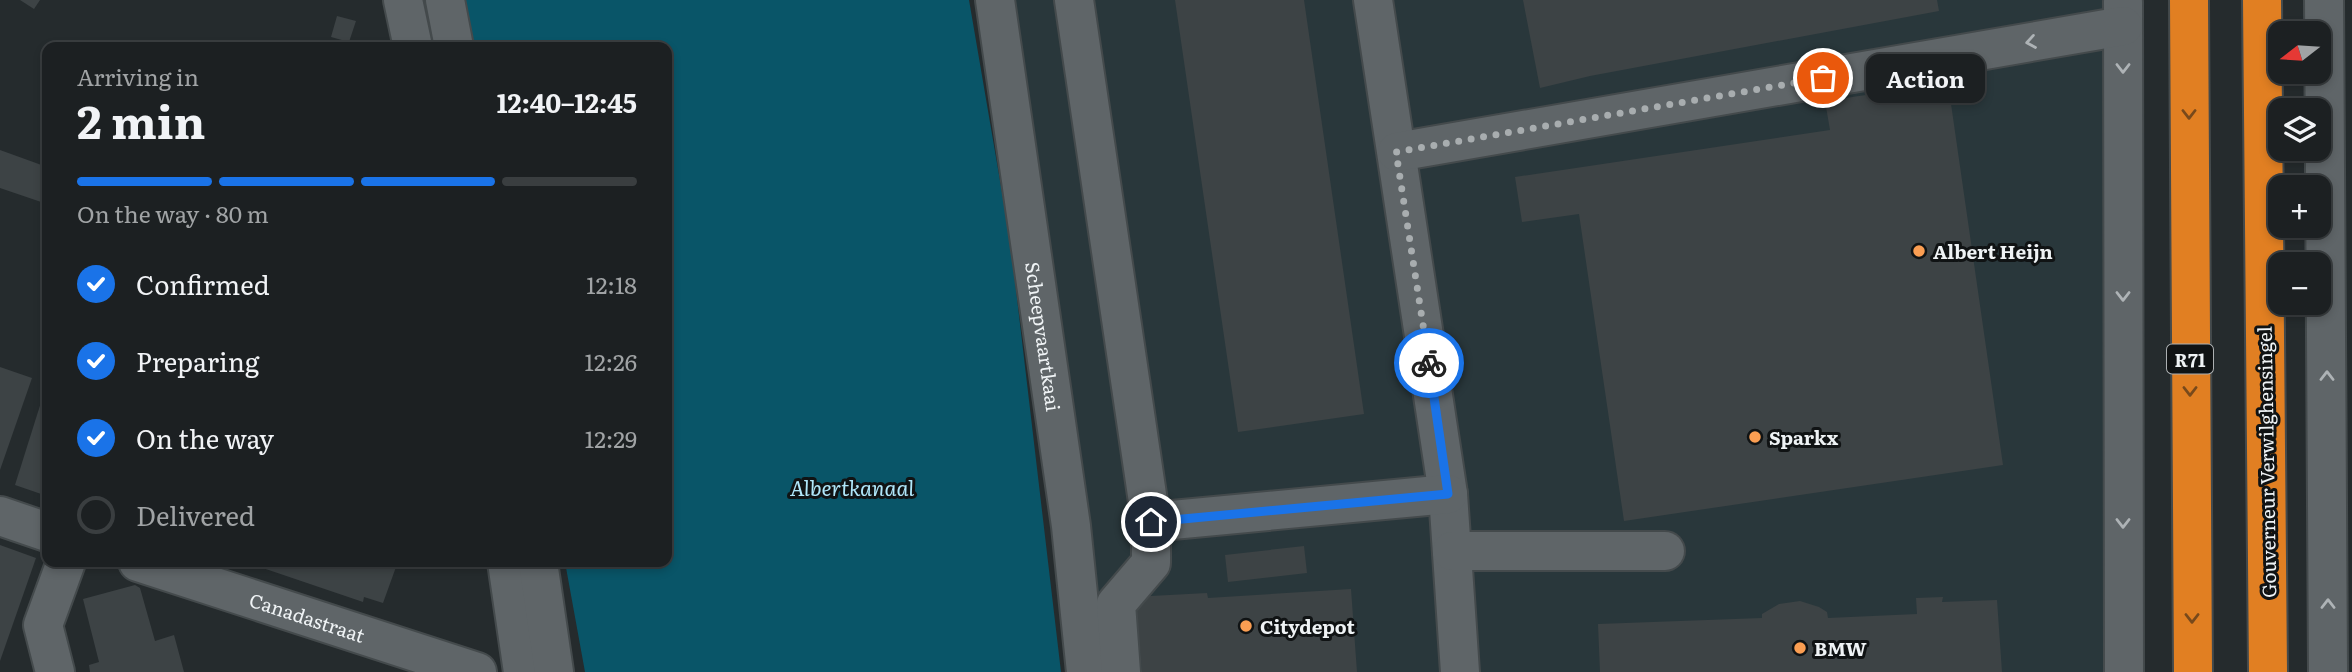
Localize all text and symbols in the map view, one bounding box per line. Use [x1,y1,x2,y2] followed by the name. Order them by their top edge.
[2268,21,2331,84] north arrow
[2268,21,2331,315] map controls
[2025,33,2037,48] one-way arrow
[1793,48,1853,108] pin
[1865,54,1984,102] callout: Action
[77,59,199,93] text: Arriving in
[1804,59,1842,97] icon: bag
[1886,61,1965,95] text: Action
[2115,63,2131,74] one-way arrow
[497,82,637,121] text: 12:40–12:45
[77,85,206,153] text: 2 min
[2268,98,2331,161] button: layers
[2181,109,2197,120] one-way arrow
[2268,175,2331,238] button: +
[77,196,269,230] text: On the way · 80 m
[1933,237,2053,265] place label: Albert Heijn
[1911,243,1927,259] marker: Albert Heijn
[2268,252,2331,315] button: −
[1019,260,1068,413] street label: Scheepvaartkaai
[136,264,270,303] text: Confirmed
[77,265,115,303] icon: check
[586,267,637,301] text: 12:18
[2115,291,2131,301] one-way arrow
[2250,326,2282,598] street label: Gouverneur Verwilghensingel
[1394,328,1464,398] courier
[136,341,259,380] text: Preparing
[77,342,115,380] icon: check
[585,344,637,378] text: 12:26
[1410,344,1448,382] icon: bike
[2167,344,2213,374] road number: R71
[2319,371,2335,381] one-way arrow
[2182,386,2198,396] one-way arrow
[136,418,274,457] text: On the way
[77,419,115,457] icon: check
[585,421,637,455] text: 12:29
[1769,423,1839,451] place label: Sparkx
[1747,429,1763,445] marker: Sparkx
[790,471,914,502] water label: Albertkanaal
[1121,492,1181,552] pin
[136,495,255,534] text: Delivered
[1132,503,1170,541] icon: home
[2115,518,2131,529] one-way arrow
[246,585,369,649] street label: Canadastraat
[2320,598,2336,609] one-way arrow
[1260,612,1355,640] place label: Citydepot
[2184,613,2200,624] one-way arrow
[1238,618,1254,634] marker: Citydepot
[1814,634,1867,662] place label: BMW
[1792,640,1808,656] marker: BMW

